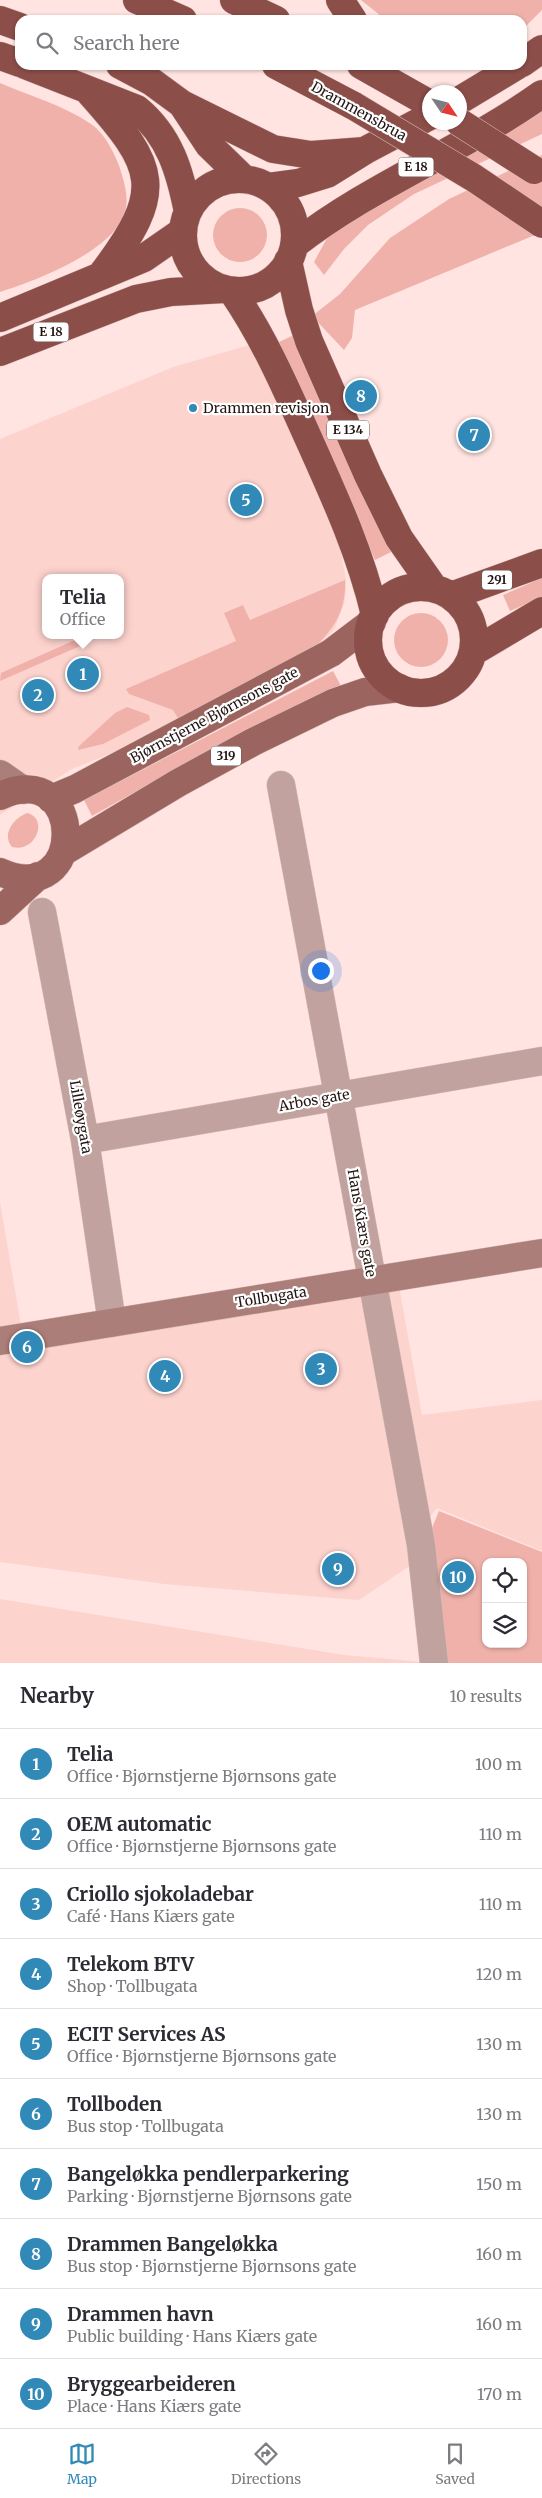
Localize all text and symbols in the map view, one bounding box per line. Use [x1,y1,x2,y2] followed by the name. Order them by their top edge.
[15,15,527,70] search box
[33,29,61,57] icon: search
[73,31,180,55] text: Search here
[308,77,410,145] street label: Drammensbrua
[422,85,467,130] north arrow
[398,158,434,176] road number: E 18
[34,322,68,342] road number: E 18
[345,377,377,415] pin: 8
[203,399,329,417] place label: Drammen revisjon
[187,402,199,414] marker: Drammen revisjon
[458,416,490,454] pin: 7
[327,420,369,440] road number: E 134
[230,481,262,519] pin: 5
[482,570,512,590] road number: 291
[42,574,124,639] popup
[60,585,106,609] text: Telia
[60,609,105,629] text: Office
[67,655,99,693] pin: 1
[127,663,301,767] street label: Bjørnstjerne Bjørnsons gate
[22,676,54,714] pin: 2
[211,746,241,766] road number: 319
[308,958,334,984] your location
[66,1079,96,1156] street label: Lilleøygata
[276,1085,351,1115] street label: Arbos gate
[344,1168,380,1278] street label: Hans Kiærs gate
[234,1282,308,1312] street label: Tollbugata
[11,1328,43,1366] pin: 6
[305,1350,337,1388] pin: 3
[149,1357,181,1395] pin: 4
[322,1550,354,1588] pin: 9
[442,1558,474,1596] pin: 10
[482,1558,527,1648] map controls
[482,1558,527,1603] button: locate
[482,1603,527,1648] button: layers
[20,1682,94,1709] text: Nearby
[449,1686,522,1706] text: 10 results
[67,1742,113,1766] text: Telia
[32,1754,40,1774] text: 1
[475,1754,522,1774] text: 100 m
[67,1766,336,1786] text: Office · Bjørnstjerne Bjørnsons gate
[67,1812,211,1836] text: OEM automatic
[31,1824,41,1844] text: 2
[479,1824,522,1844] text: 110 m
[67,1836,336,1856] text: Office · Bjørnstjerne Bjørnsons gate
[67,1882,254,1906] text: Criollo sjokoladebar
[31,1894,41,1914] text: 3
[479,1894,522,1914] text: 110 m
[67,1906,235,1926] text: Café · Hans Kiærs gate
[67,1952,194,1976] text: Telekom BTV
[31,1964,41,1984] text: 4
[476,1964,522,1984] text: 120 m
[67,1976,198,1996] text: Shop · Tollbugata
[67,2022,226,2046] text: ECIT Services AS
[31,2034,41,2054] text: 5
[476,2034,522,2054] text: 130 m
[67,2046,336,2066] text: Office · Bjørnstjerne Bjørnsons gate
[67,2092,162,2116] text: Tollboden
[31,2104,41,2124] text: 6
[476,2104,522,2124] text: 130 m
[67,2116,224,2136] text: Bus stop · Tollbugata
[67,2162,349,2186] text: Bangeløkka pendlerparkering
[31,2174,41,2194] text: 7
[476,2174,522,2194] text: 150 m
[67,2186,352,2206] text: Parking · Bjørnstjerne Bjørnsons gate
[67,2232,278,2256] text: Drammen Bangeløkka
[31,2244,41,2264] text: 8
[476,2244,522,2264] text: 160 m
[67,2256,356,2276] text: Bus stop · Bjørnstjerne Bjørnsons gate
[67,2302,214,2326] text: Drammen havn
[31,2314,41,2334] text: 9
[476,2314,522,2334] text: 160 m
[67,2326,317,2346] text: Public building · Hans Kiærs gate
[67,2372,236,2396] text: Bryggearbeideren
[27,2384,45,2404] text: 10
[477,2384,522,2404] text: 170 m
[67,2396,241,2416] text: Place · Hans Kiærs gate
[67,2440,97,2488] tab: Map
[231,2440,301,2488] tab: Directions
[435,2440,475,2488] tab: Saved

